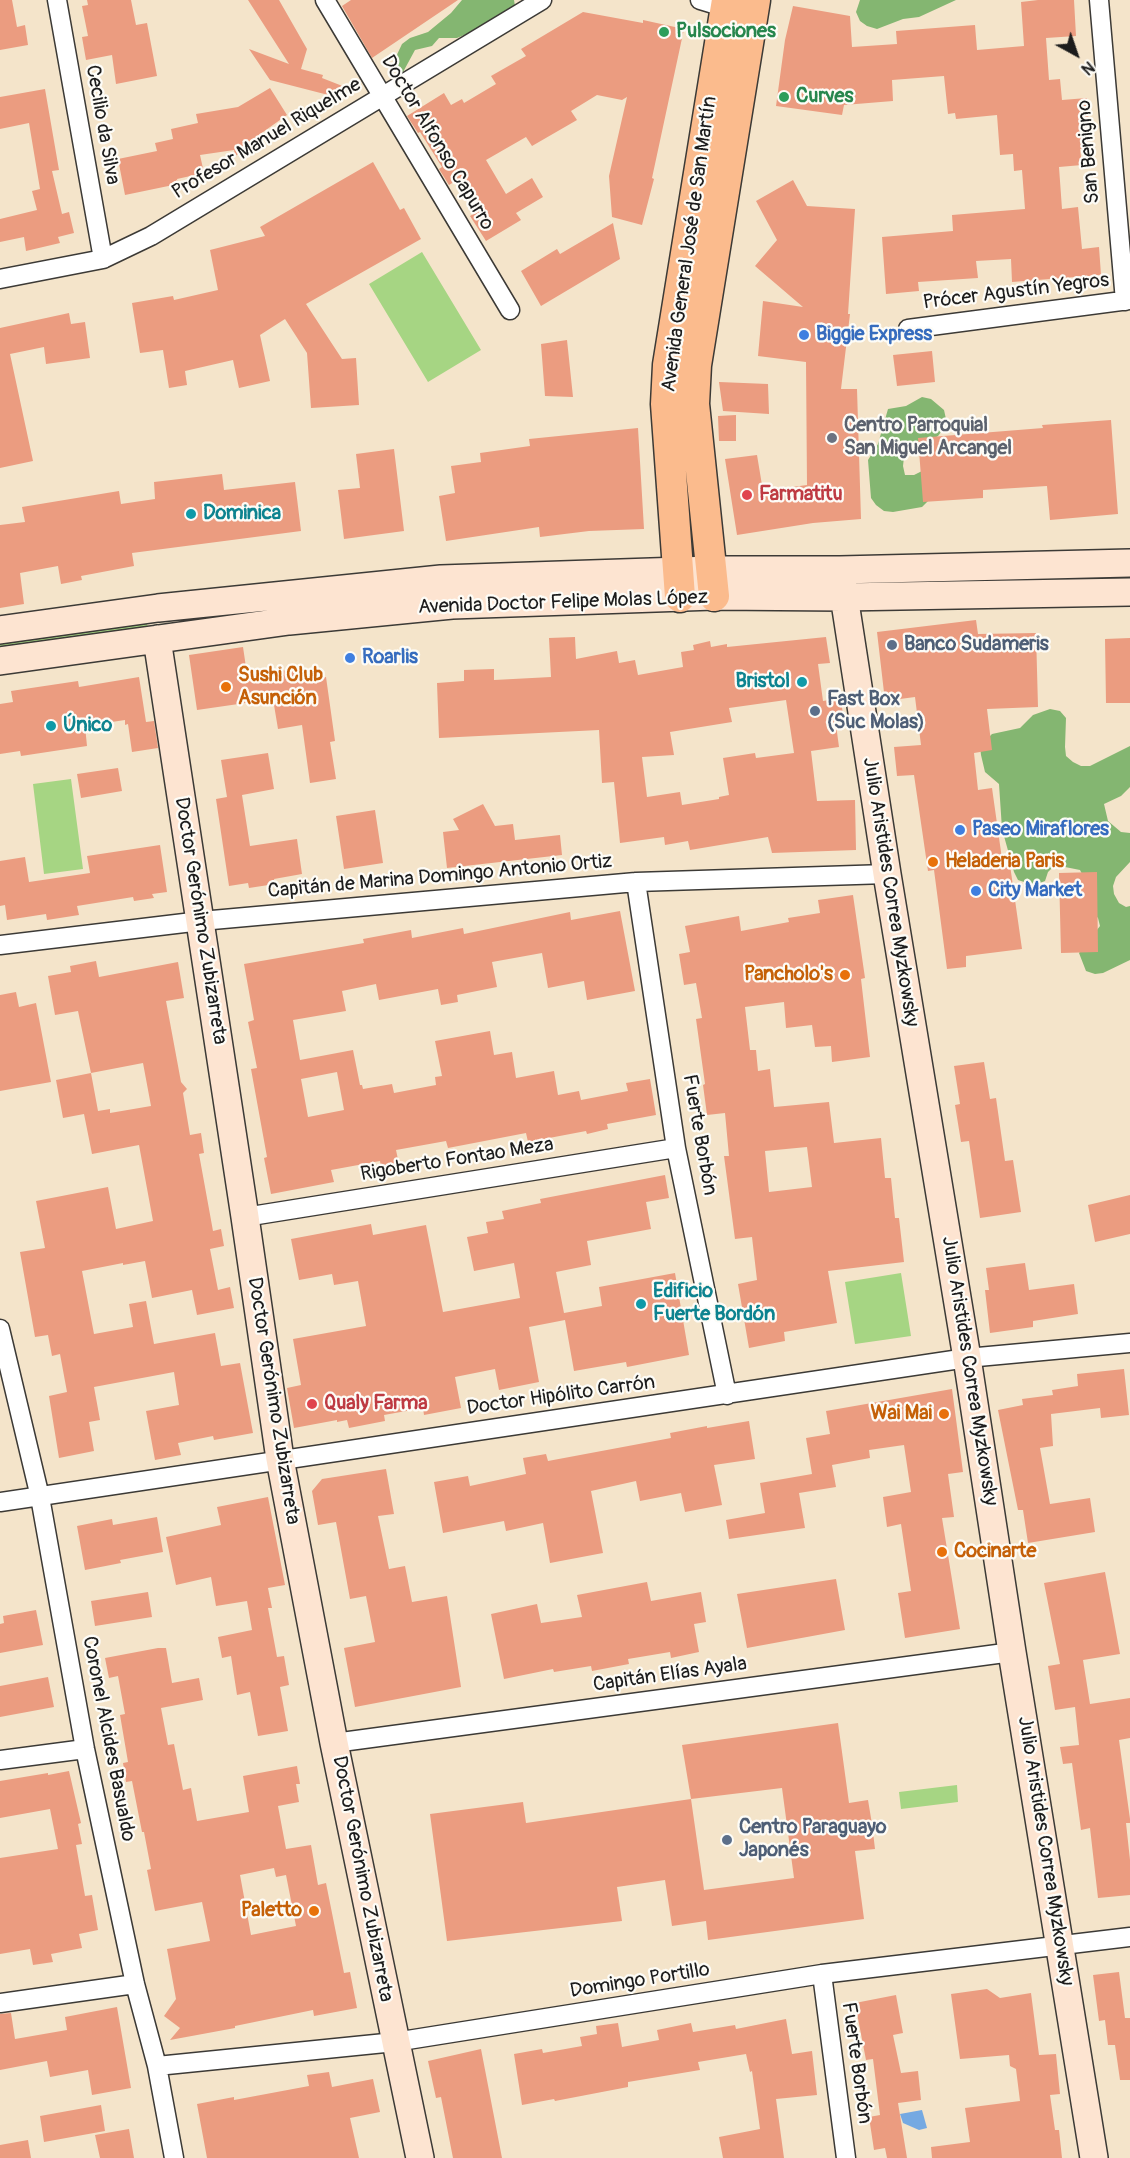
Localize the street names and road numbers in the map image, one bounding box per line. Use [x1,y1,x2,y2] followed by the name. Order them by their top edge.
[375,51,499,235] street label: Doctor Alfonso Capurro
[80,63,124,187] street label: Cecilio da Silva
[168,73,366,205] street label: Profesor Manuel Riquelme
[657,95,723,393] street label: Avenida General José de San Martín
[1073,99,1105,205] street label: San Benigno
[922,269,1110,315] street label: Prócer Agustín Yegros
[418,586,708,620] street label: Avenida Doctor Felipe Molas López
[857,756,923,1028] street label: Julio Aristides Correa Myzkowsky
[169,796,231,1046] street label: Doctor Gerónimo Zubizarreta
[267,850,613,904] street label: Capitán de Marina Domingo Antonio Ortiz
[677,1073,721,1197] street label: Fuerte Borbón
[359,1133,555,1187] street label: Rigoberto Fontao Meza
[936,1235,1002,1507] street label: Julio Aristides Correa Myzkowsky
[242,1276,304,1526] street label: Doctor Gerónimo Zubizarreta
[465,1371,657,1421] street label: Doctor Hipólito Carrón
[76,1634,140,1844] street label: Coronel Alcides Basualdo
[592,1652,748,1698] street label: Capitán Elías Ayala
[1012,1715,1078,1987] street label: Julio Aristides Correa Myzkowsky
[326,1754,398,2004] street label: Doctor Gerónimo Zubizarreta
[568,1958,712,2004] street label: Domingo Portillo
[836,2001,876,2125] street label: Fuerte Borbón

